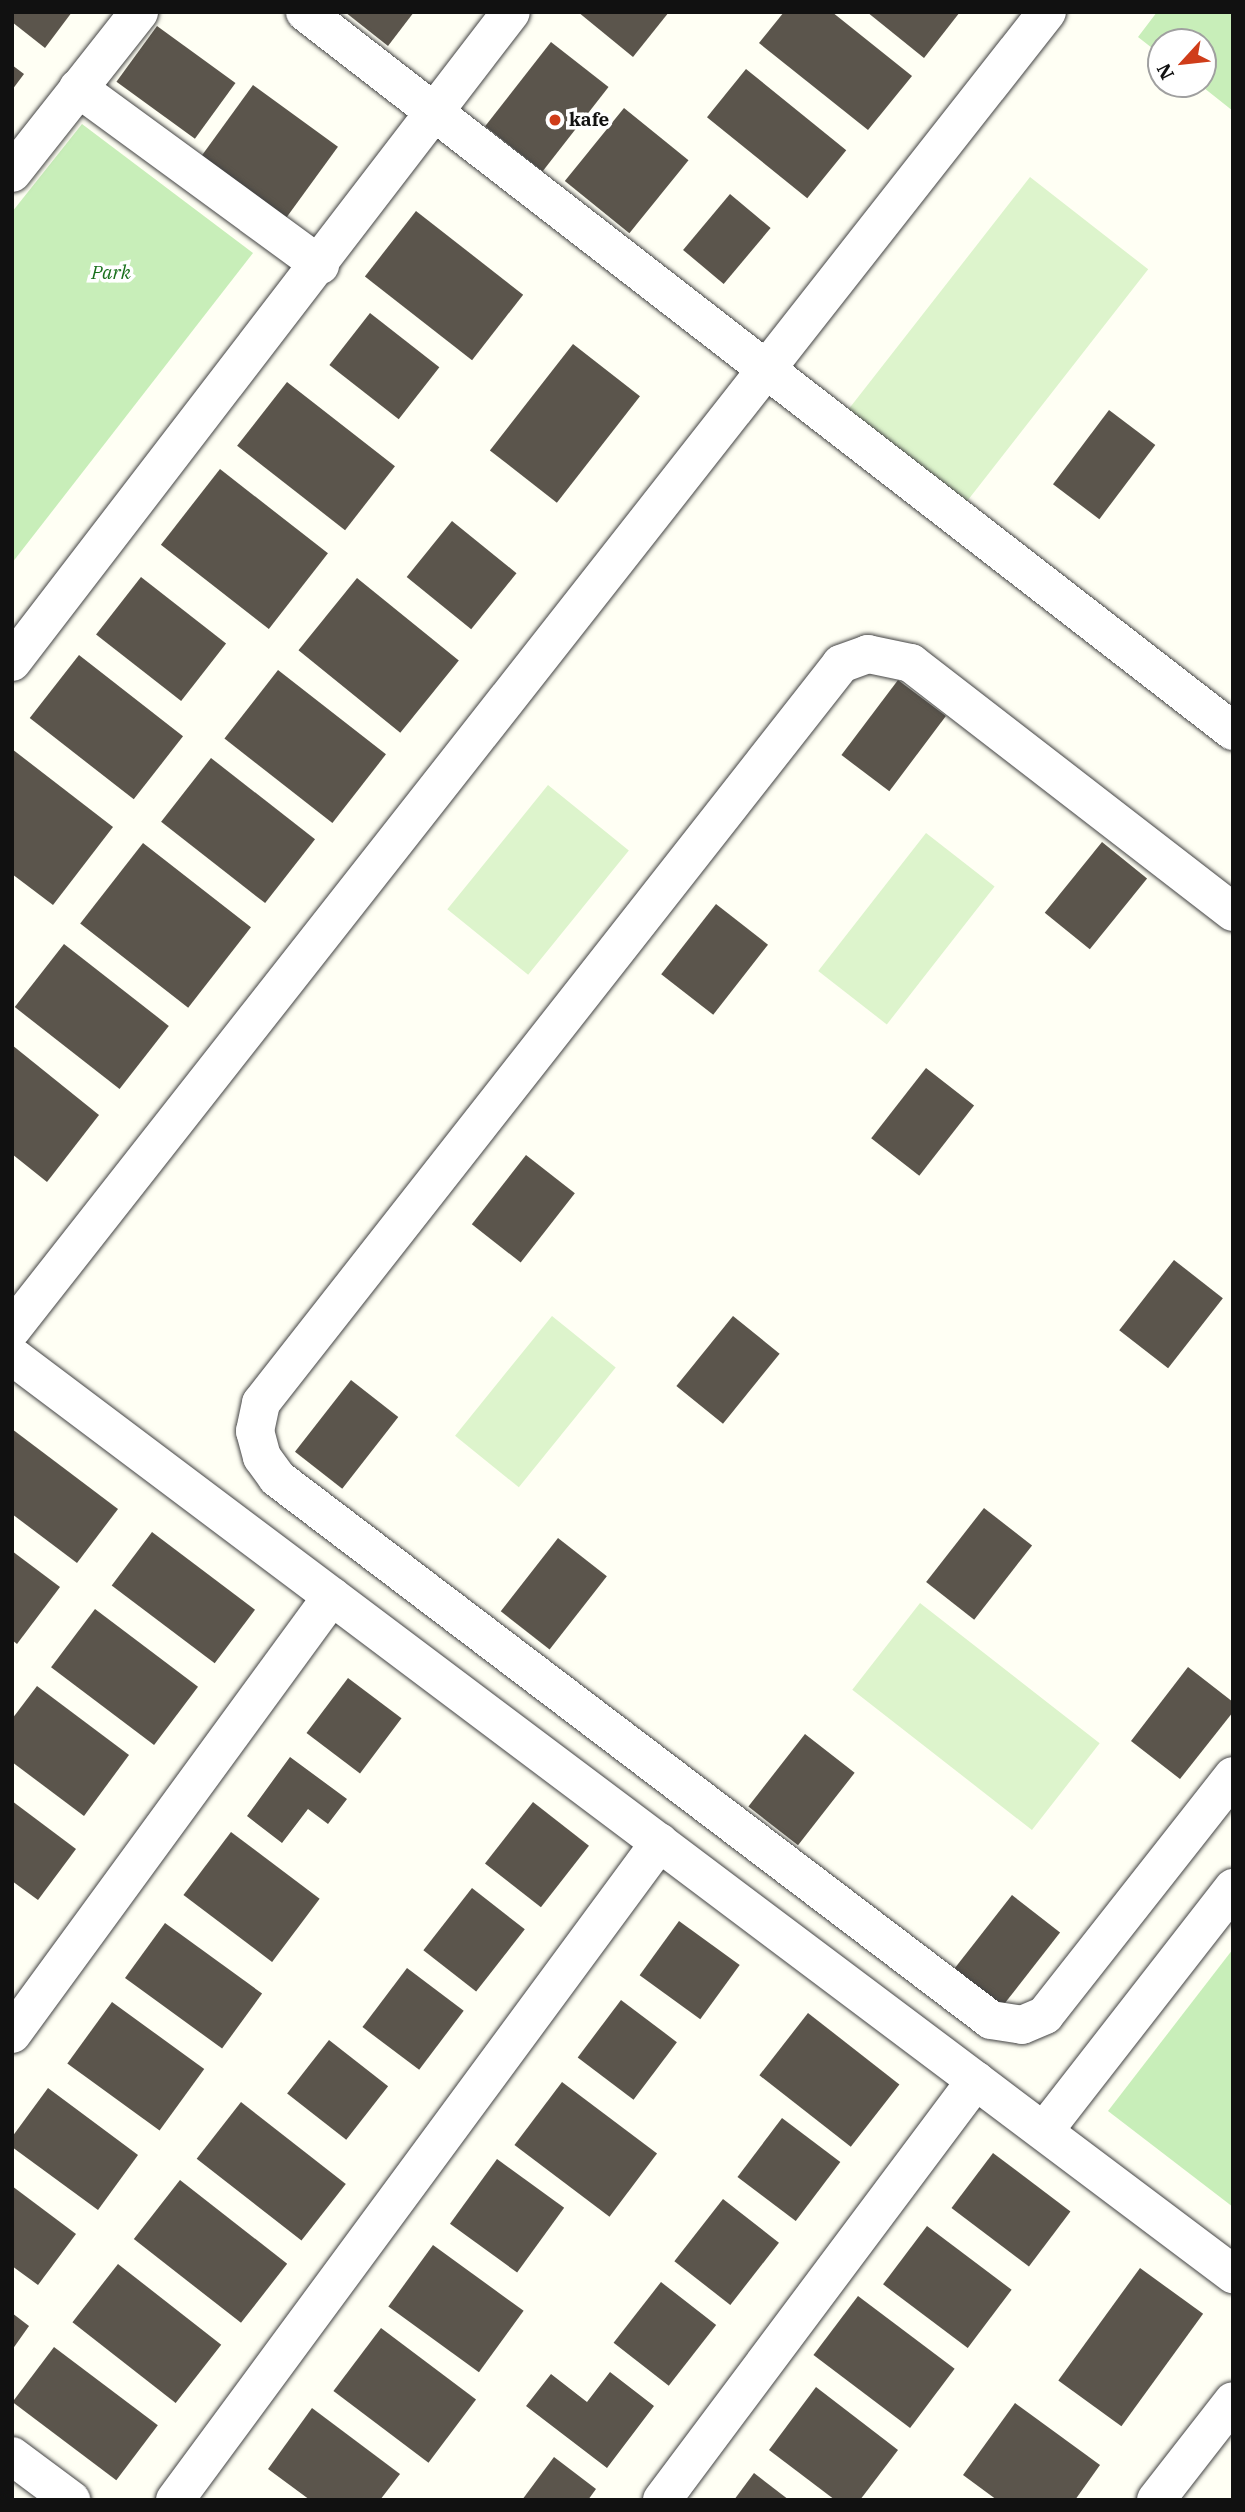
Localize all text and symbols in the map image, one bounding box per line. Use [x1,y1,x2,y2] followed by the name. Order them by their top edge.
[1147,28,1217,98] north arrow
[1151,59,1179,84] text: N
[569,109,609,131] place label: kafe
[547,112,563,128] marker: kafe
[91,262,131,284] park label: Park

